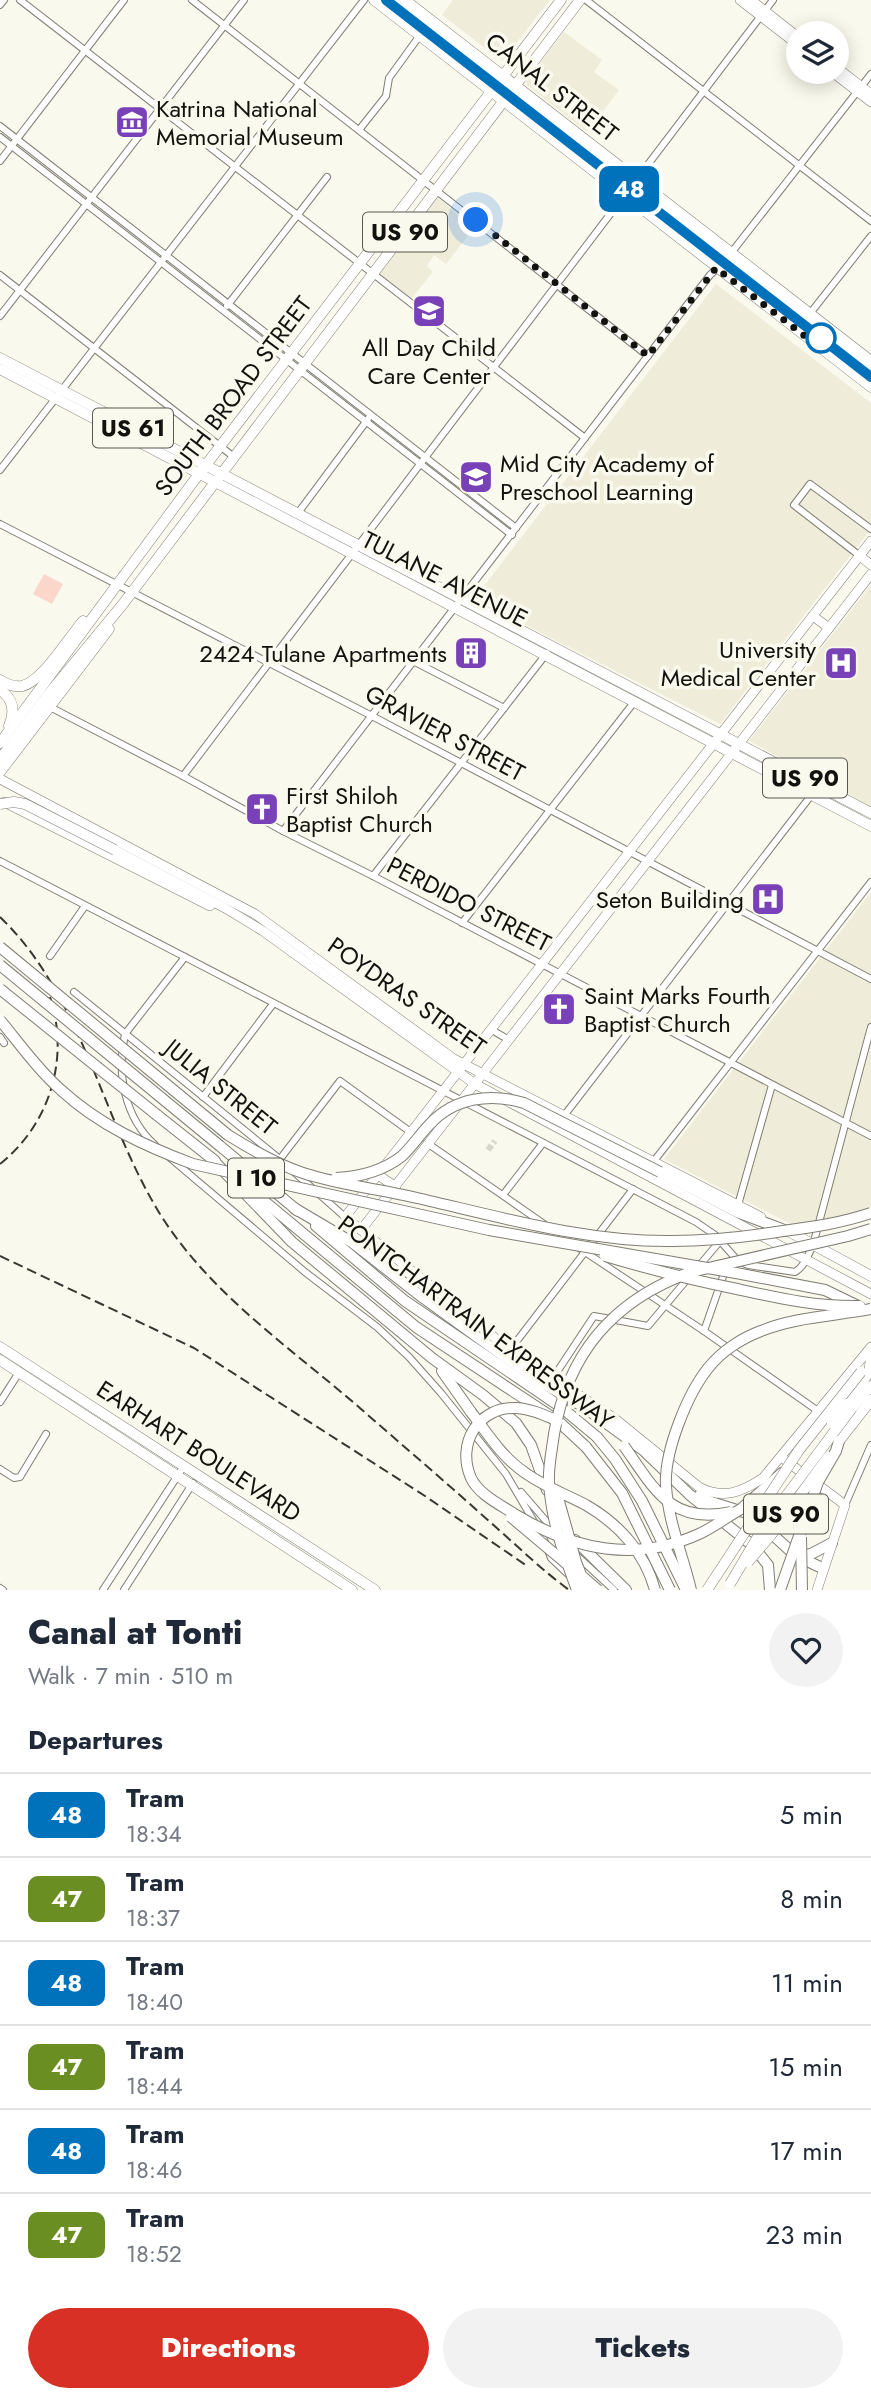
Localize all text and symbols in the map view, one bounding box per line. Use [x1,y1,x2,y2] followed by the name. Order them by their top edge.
[786,21,849,84] map controls
[786,21,849,84] button: layers
[478,24,626,150] street label: CANAL STREET
[156,91,344,154] place label: Katrina National Memorial Museum
[113,103,151,141] museum icon: Katrina National Memorial Museum
[598,166,660,212] line badge: 48
[613,171,645,206] text: 48
[458,202,493,237] your location
[363,213,447,252] road number: US 90
[146,289,320,503] street label: SOUTH BROAD STREET
[410,292,448,330] school or university icon: All Day Child Care Center
[806,323,836,353] unlabelled marker
[362,330,496,393] place label: All Day Child Care Center
[93,408,173,448] road number: US 61
[500,446,715,509] place label: Mid City Academy of Preschool Learning
[457,458,495,496] school or university icon: Mid City Academy of Preschool Learning
[356,522,534,636] street label: TULANE AVENUE
[661,632,817,695] place label: University Medical Center
[452,634,490,672] building icon: 2424 Tulane Apartments
[199,636,447,671] place label: 2424 Tulane Apartments
[822,644,860,682] hospital icon: University Medical Center
[359,676,531,790] street label: GRAVIER STREET
[763,758,847,798] road number: US 90
[286,778,433,841] place label: First Shiloh Baptist Church
[243,790,281,828] church icon: First Shiloh Baptist Church
[381,848,557,960] street label: PERDIDO STREET
[749,880,787,918] hospital icon: Seton Building
[596,882,744,917] place label: Seton Building
[321,928,493,1064] street label: POYDRAS STREET
[584,978,771,1041] place label: Saint Marks Fourth Baptist Church
[540,990,578,1028] church icon: Saint Marks Fourth Baptist Church
[155,1029,285,1143] street label: JULIA STREET
[228,1158,284,1198] road number: I 10
[331,1207,622,1438] street label: PONTCHARTRAIN EXPRESSWAY
[90,1372,308,1530] street label: EARHART BOULEVARD
[744,1494,828,1534] road number: US 90
[28,1609,242,1656] text: Canal at Tonti
[769,1613,843,1687] button: heart
[28,1659,233,1693] text: Walk · 7 min · 510 m
[28,1721,163,1759] text: Departures
[126,1779,185,1817] text: Tram
[780,1796,843,1834] text: 5 min
[51,1797,82,1832] text: 48
[126,1817,182,1851] text: 18:34
[126,1863,185,1901] text: Tram
[780,1880,843,1918] text: 8 min
[51,1881,82,1916] text: 47
[126,1901,180,1935] text: 18:37
[126,1947,185,1985] text: Tram
[771,1964,843,2002] text: 11 min
[51,1965,82,2000] text: 48
[126,1985,183,2019] text: 18:40
[126,2031,185,2069] text: Tram
[768,2048,843,2086] text: 15 min
[51,2049,82,2084] text: 47
[126,2069,183,2103] text: 18:44
[126,2115,185,2153] text: Tram
[769,2132,843,2170] text: 17 min
[51,2133,82,2168] text: 48
[126,2153,182,2187] text: 18:46
[126,2199,185,2237] text: Tram
[766,2216,843,2254] text: 23 min
[51,2217,82,2252] text: 47
[126,2237,182,2271] text: 18:52
[28,2308,429,2388] button: Directions
[443,2308,843,2388] button: Tickets

